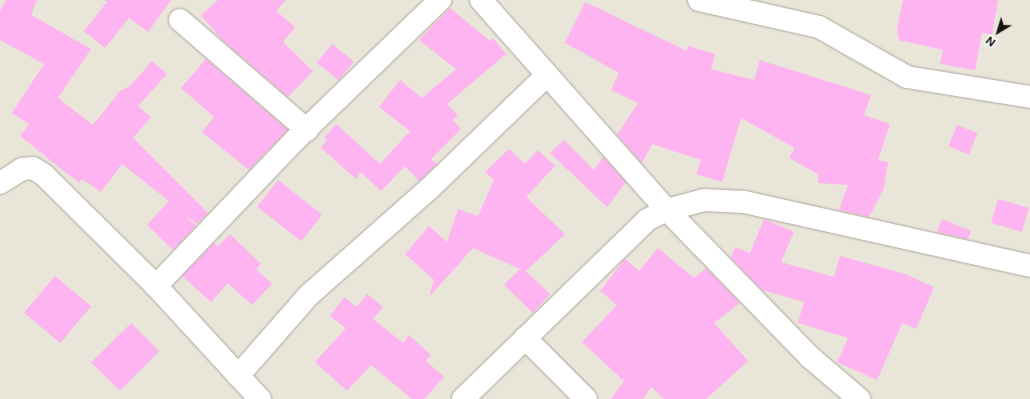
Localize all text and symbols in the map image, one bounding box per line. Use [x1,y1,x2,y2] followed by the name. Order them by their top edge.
[978,12,1018,52] north arrow
[983,33,998,50] text: N

